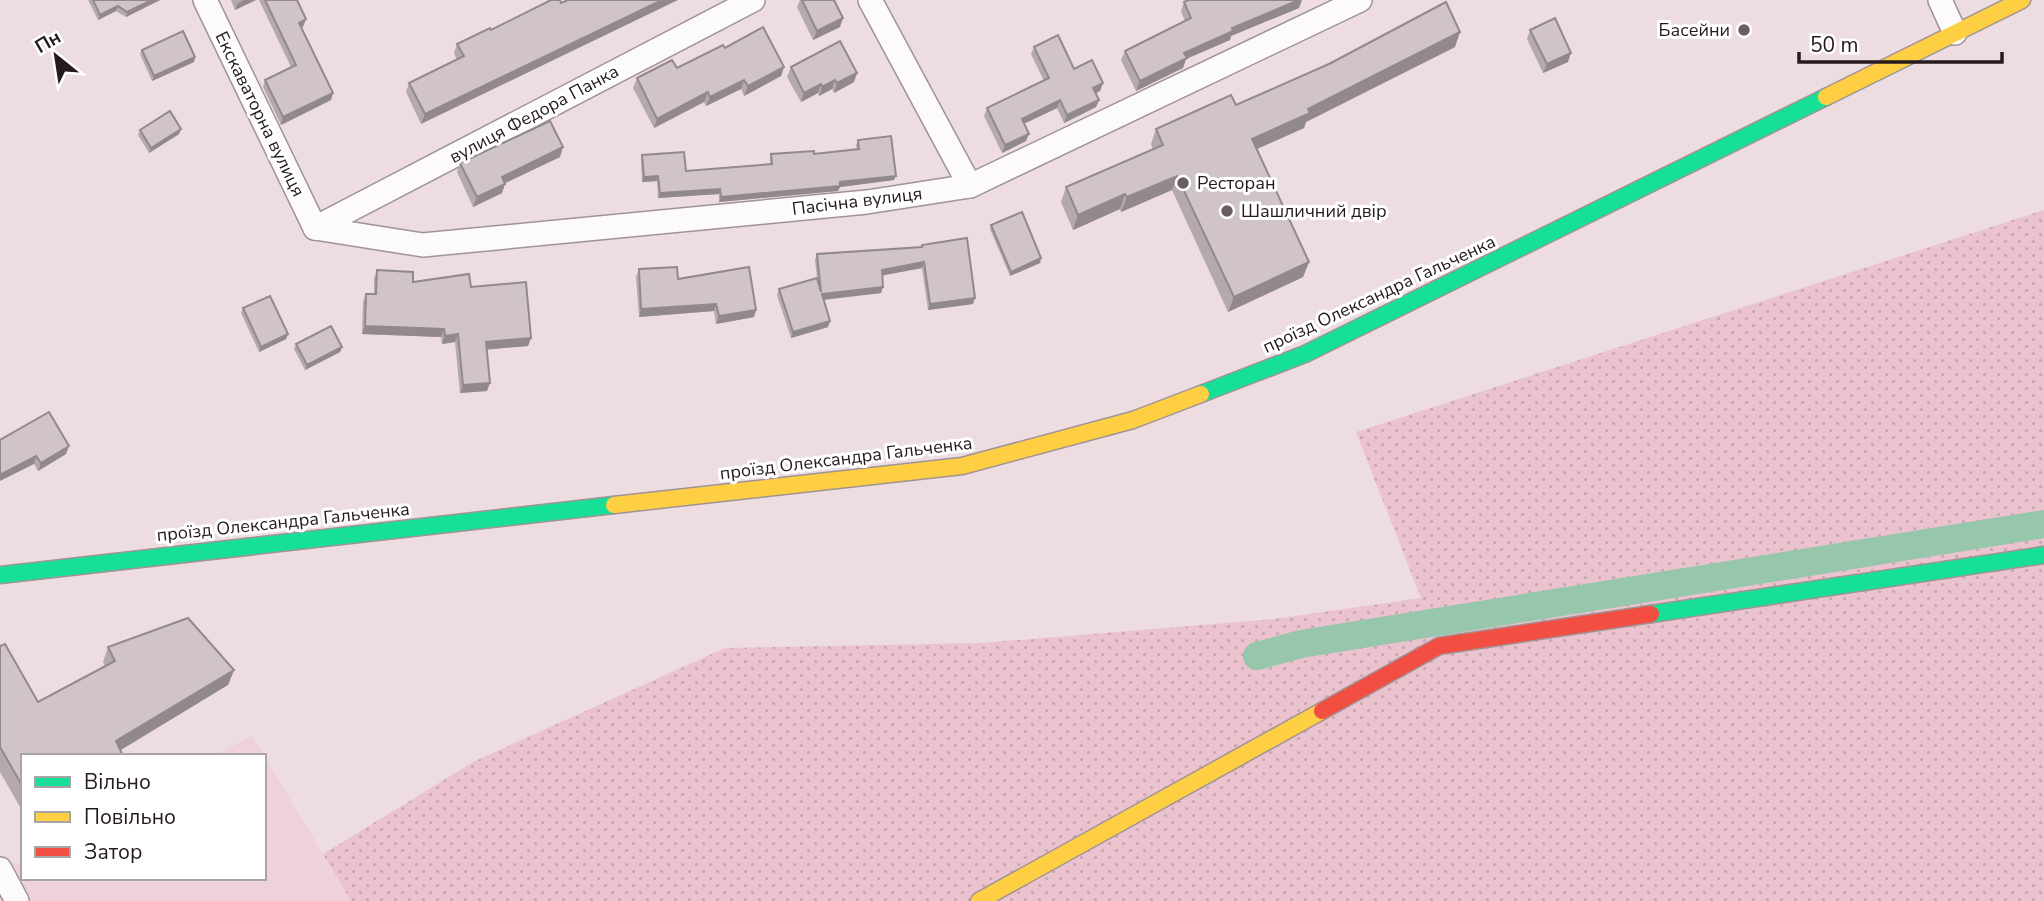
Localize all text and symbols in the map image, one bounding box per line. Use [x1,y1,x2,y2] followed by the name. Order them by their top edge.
[1659,18,1730,42] place label: Басейни
[21,21,91,91] north arrow
[1799,21,2002,65] scale bar
[1736,22,1752,38] marker: Басейни
[30,24,66,60] text: Пн
[210,27,310,201] street label: Екскаваторна вулиця
[1810,31,1859,59] text: 50 m
[445,59,623,169] street label: вулиця Федора Панка
[1197,171,1275,195] place label: Ресторан
[1175,175,1191,191] marker: Ресторан
[790,181,924,221] street label: Пасічна вулиця
[1241,199,1387,223] place label: Шашличний двір
[1219,203,1235,219] marker: Шашличний двір
[1259,229,1499,359] street label: проїзд Олександра Гальченка
[718,431,974,485] street label: проїзд Олександра Гальченка
[155,497,411,547] street label: проїзд Олександра Гальченка
[21,754,266,880] legend
[84,768,151,796] text: Вільно
[84,803,176,831] text: Повільно
[84,838,142,866] text: Затор

